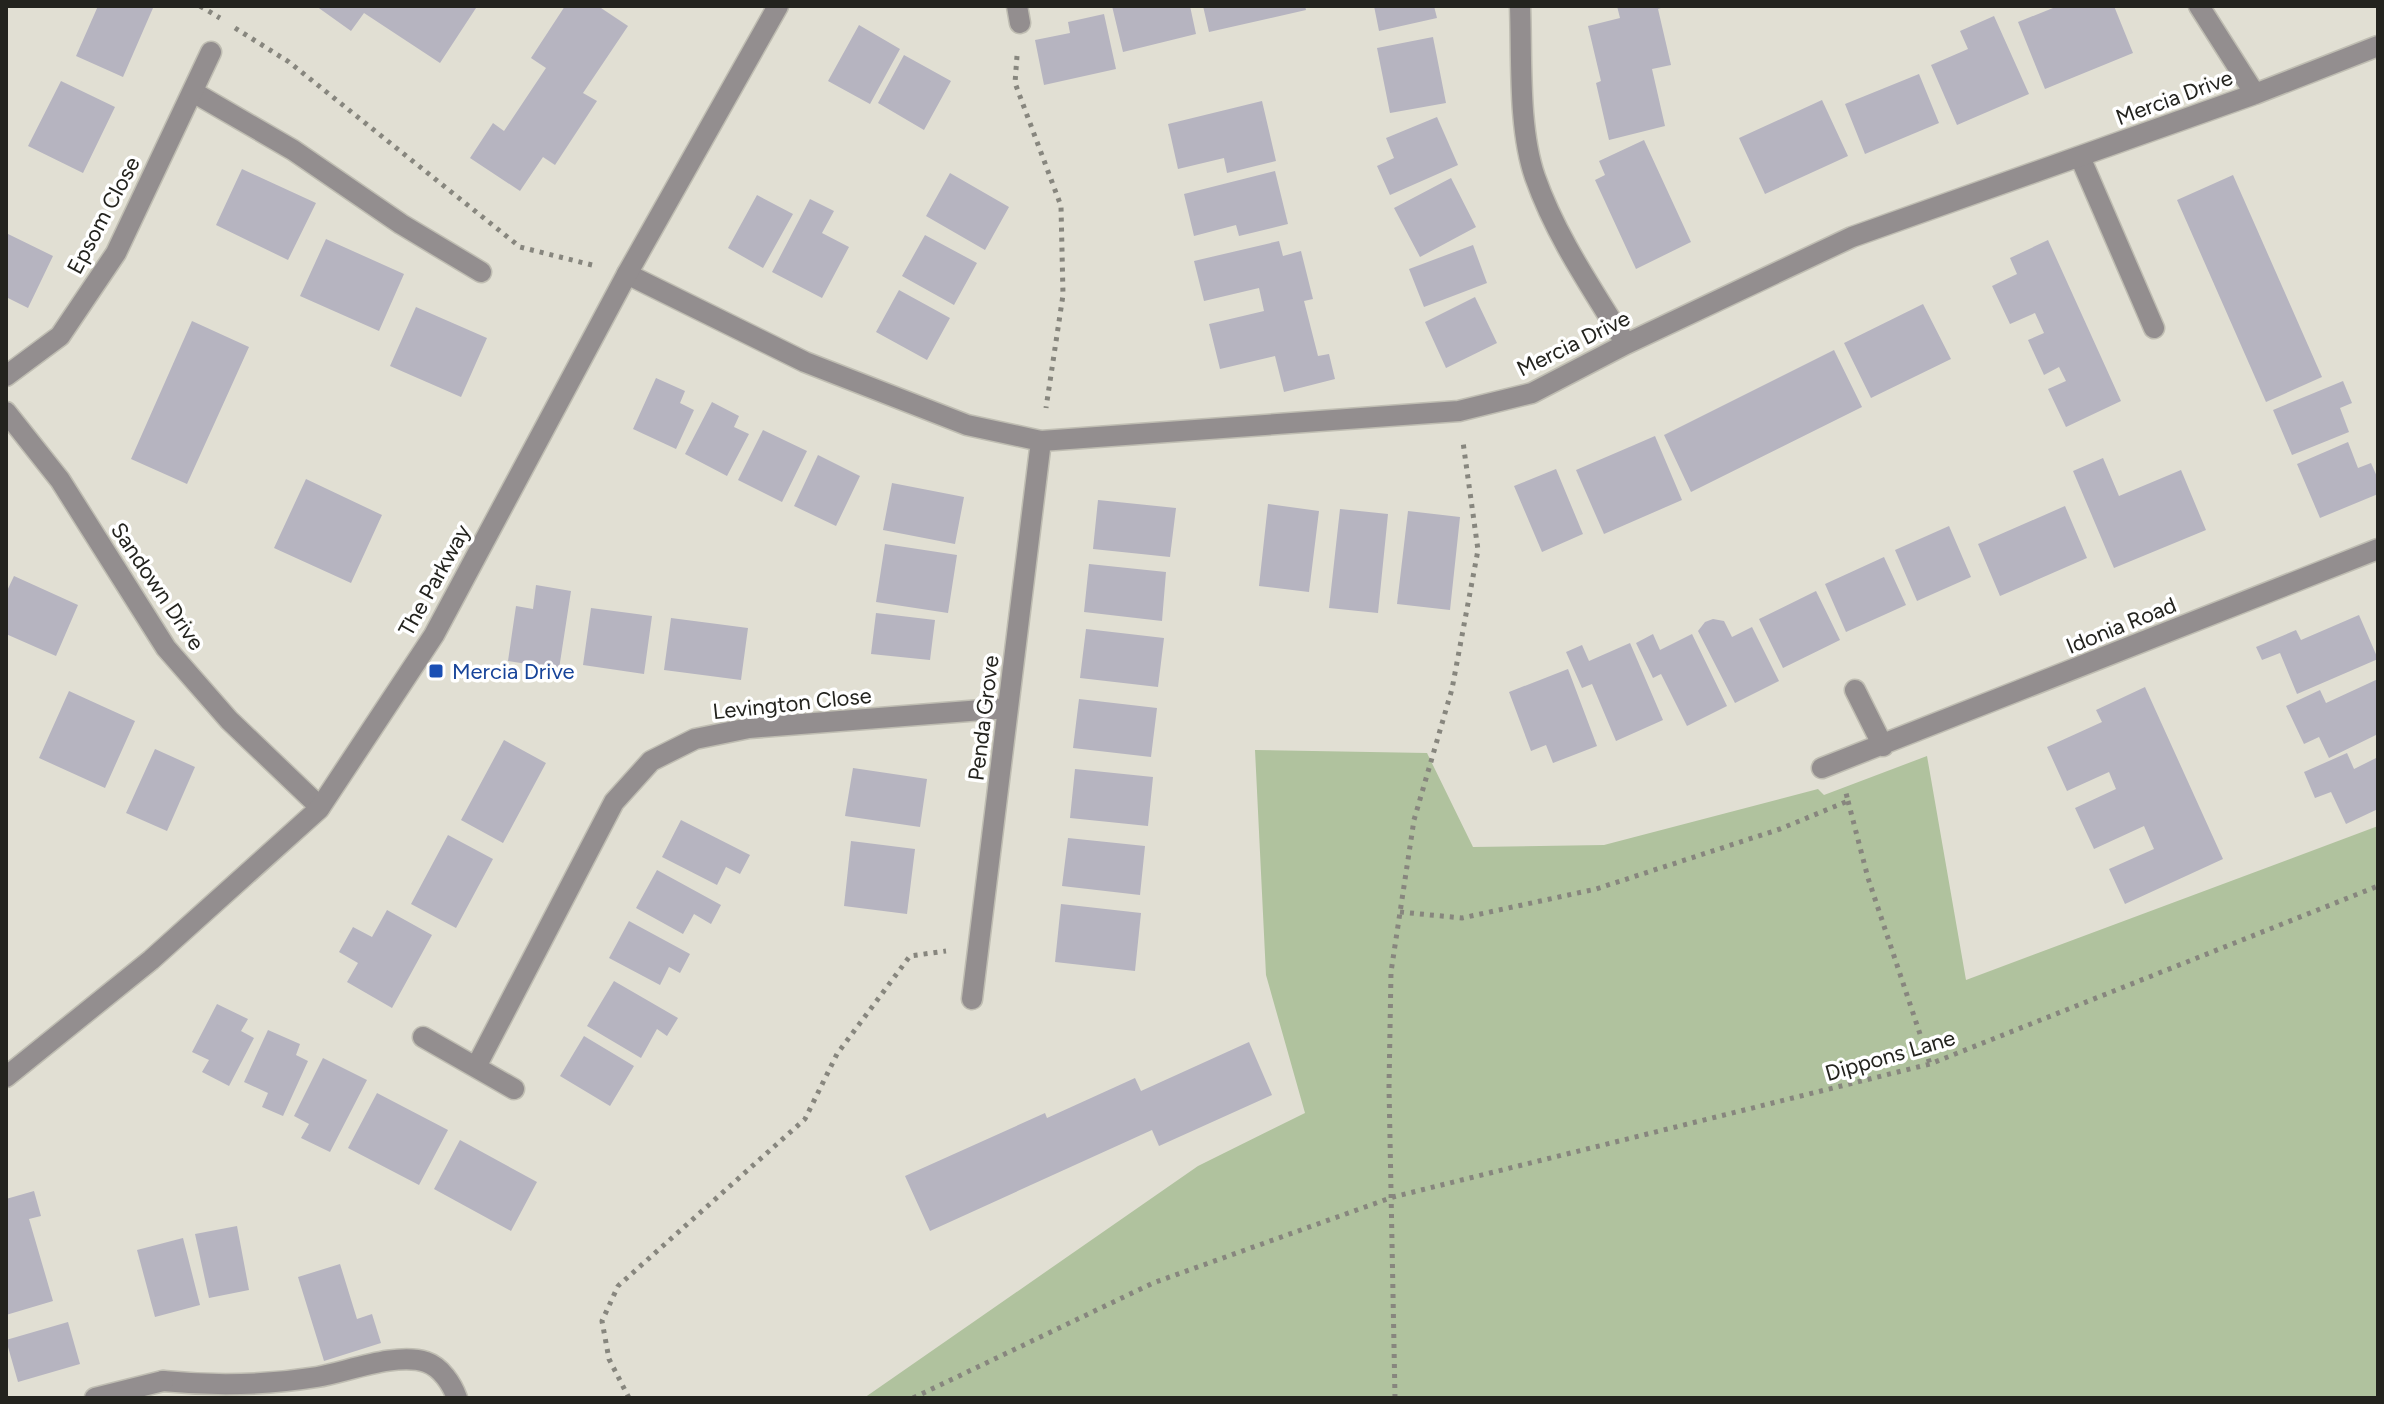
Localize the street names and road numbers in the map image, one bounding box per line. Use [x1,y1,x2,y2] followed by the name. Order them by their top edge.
[2112,64,2236,131] street label: Mercia Drive
[61,152,146,278] street label: Epsom Close
[1512,304,1634,382] street label: Mercia Drive
[105,517,210,655] street label: Sandown Drive
[393,519,476,641] street label: The Parkway
[2062,591,2180,660] street label: Idonia Road
[962,654,1005,782] street label: Penda Grove
[711,682,873,725] street label: Levington Close
[1822,1024,1958,1087] street label: Dippons Lane

